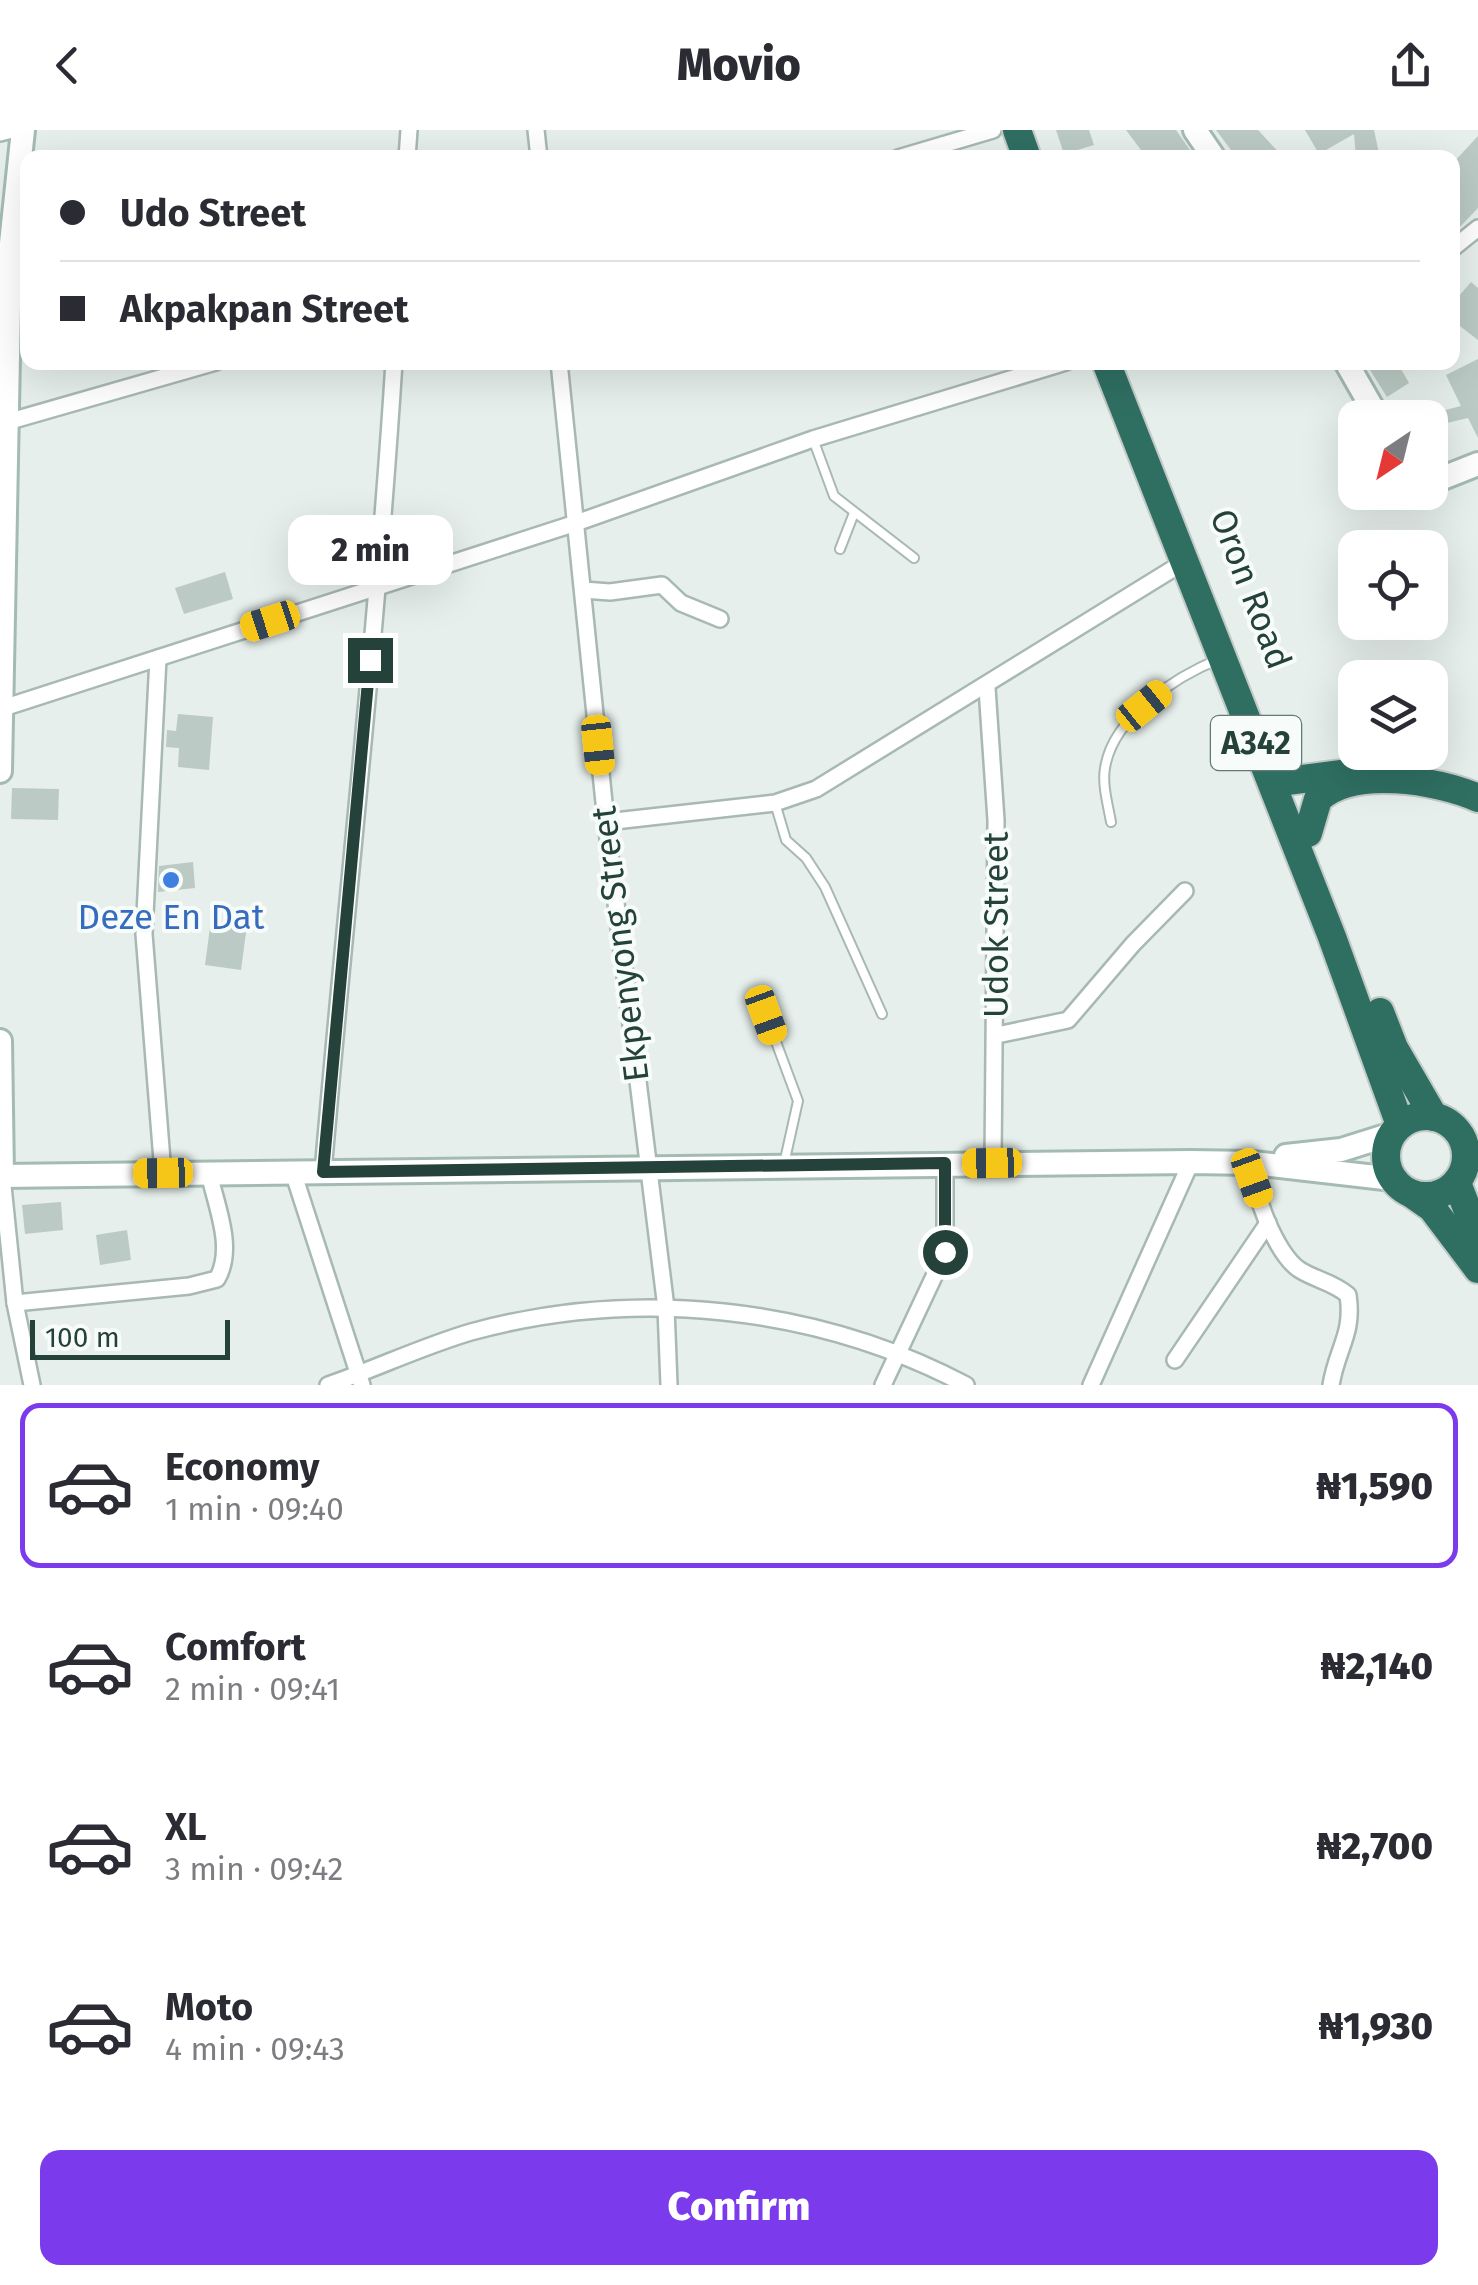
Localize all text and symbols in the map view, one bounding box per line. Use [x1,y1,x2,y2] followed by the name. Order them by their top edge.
[40,38,95,93] icon: back
[677,38,801,92] text: Movio
[1383,38,1438,93] icon: share
[120,190,306,236] text: Udo Street
[120,286,409,332] text: Akpakpan Street
[1338,400,1448,510] north arrow
[1338,400,1448,770] map controls
[1201,503,1301,675] street label: Oron Road
[288,515,452,585] callout: 2 min
[1338,530,1448,640] button: locate
[331,531,410,569] text: 2 min
[237,597,303,645] car
[348,638,393,683] route end
[1338,660,1448,770] button: layers
[1111,675,1177,737] car
[580,714,616,776] car
[1211,716,1301,770] road number: A342
[582,804,658,1084] street label: Ekpenyong Street
[975,831,1017,1018] street label: Udok Street
[160,869,182,891] marker: Deze En Dat
[78,896,265,938] place label: Deze En Dat
[742,982,790,1048] car
[1228,1145,1276,1211] car
[962,1147,1022,1179] car
[133,1157,193,1189] car
[923,1230,968,1275] route start
[30,1315,230,1360] scale bar
[45,1321,120,1354] text: 100 m
[45,1441,135,1531] icon: car
[165,1444,320,1490] text: Economy
[1316,1463,1433,1509] text: ₦1,590
[165,1490,344,1528] text: 1 min · 09:40
[45,1621,135,1711] icon: car
[165,1624,306,1670] text: Comfort
[1321,1643,1433,1689] text: ₦2,140
[165,1670,340,1708] text: 2 min · 09:41
[45,1801,135,1891] icon: car
[165,1804,207,1850] text: XL
[1316,1823,1433,1869] text: ₦2,700
[165,1850,343,1888] text: 3 min · 09:42
[45,1981,135,2071] icon: car
[165,1984,253,2030] text: Moto
[1318,2003,1433,2049] text: ₦1,930
[165,2030,345,2068] text: 4 min · 09:43
[40,2150,1438,2265] button: Confirm

